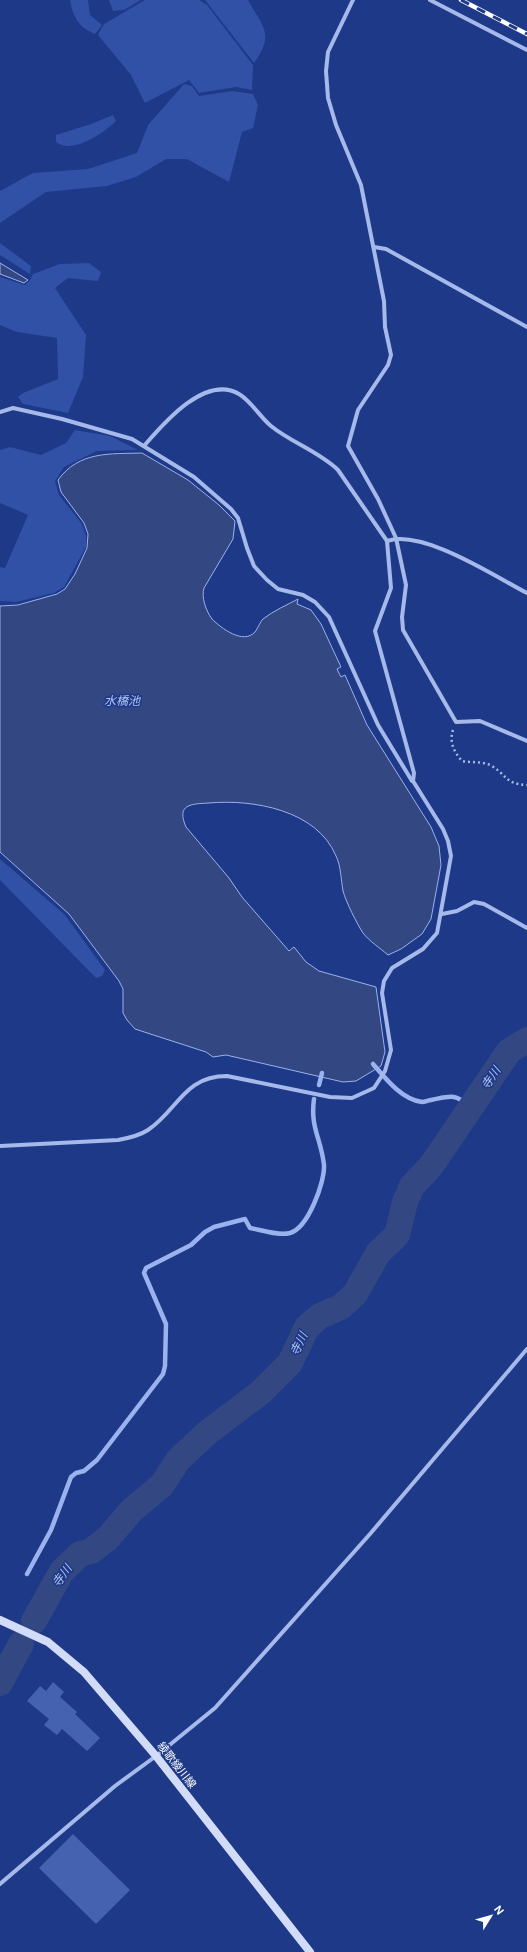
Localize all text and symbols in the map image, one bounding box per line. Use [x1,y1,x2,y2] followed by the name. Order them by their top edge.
[104,693,141,709] water label: 水橋池
[478,1062,505,1092] water label: 寺川
[287,1328,312,1358] water label: 寺川
[48,1560,77,1590] water label: 寺川
[155,1739,199,1791] street label: 綾歌綾川線
[471,1896,511,1936] north arrow
[491,1903,507,1917] text: N

